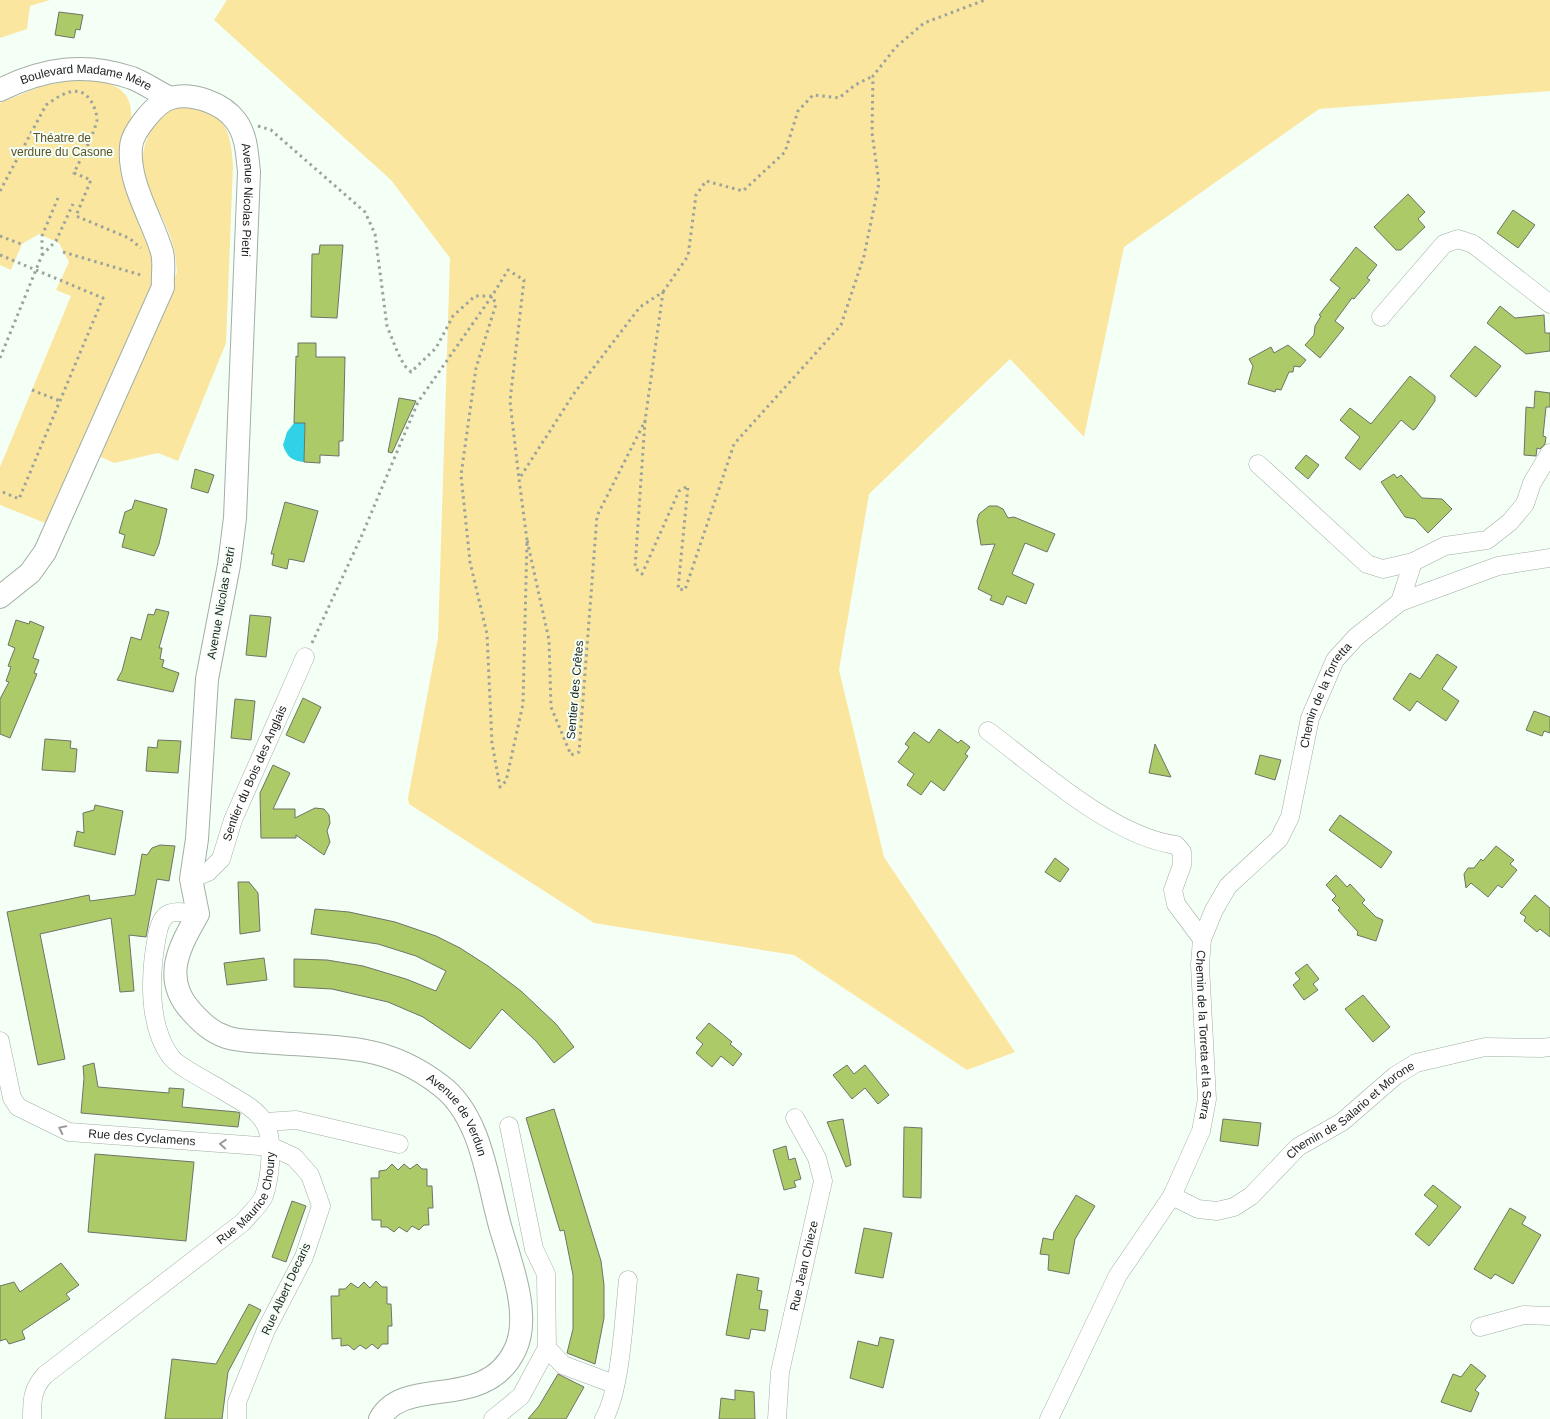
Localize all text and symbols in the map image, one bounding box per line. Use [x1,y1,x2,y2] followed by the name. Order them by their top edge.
[18,62,154,94] street label: Boulevard Madame Mère
[11,131,113,159] park label: Théatre de verdure du Casone
[239,142,256,257] street label: Avenue Nicolas Pietri
[204,546,238,660] street label: Avenue Nicolas Pietri
[1297,639,1355,749] street label: Chemin de la Torretta
[564,640,586,740] street label: Sentier des Crêtes
[220,703,290,843] street label: Sentier du Bois des Anglais
[1193,950,1214,1121] street label: Chemin de la Torreta et la Sarra
[1283,1059,1417,1162] street label: Chemin de Salario et Morone
[424,1071,489,1158] street label: Avenue de Verdun
[58,1124,67,1135] one-way arrow
[88,1126,196,1148] street label: Rue des Cyclamens
[219,1138,227,1149] one-way arrow
[214,1152,278,1247] street label: Rue Maurice Choury
[787,1219,821,1312] street label: Rue Jean Chieze
[259,1241,313,1337] street label: Rue Albert Decaris

